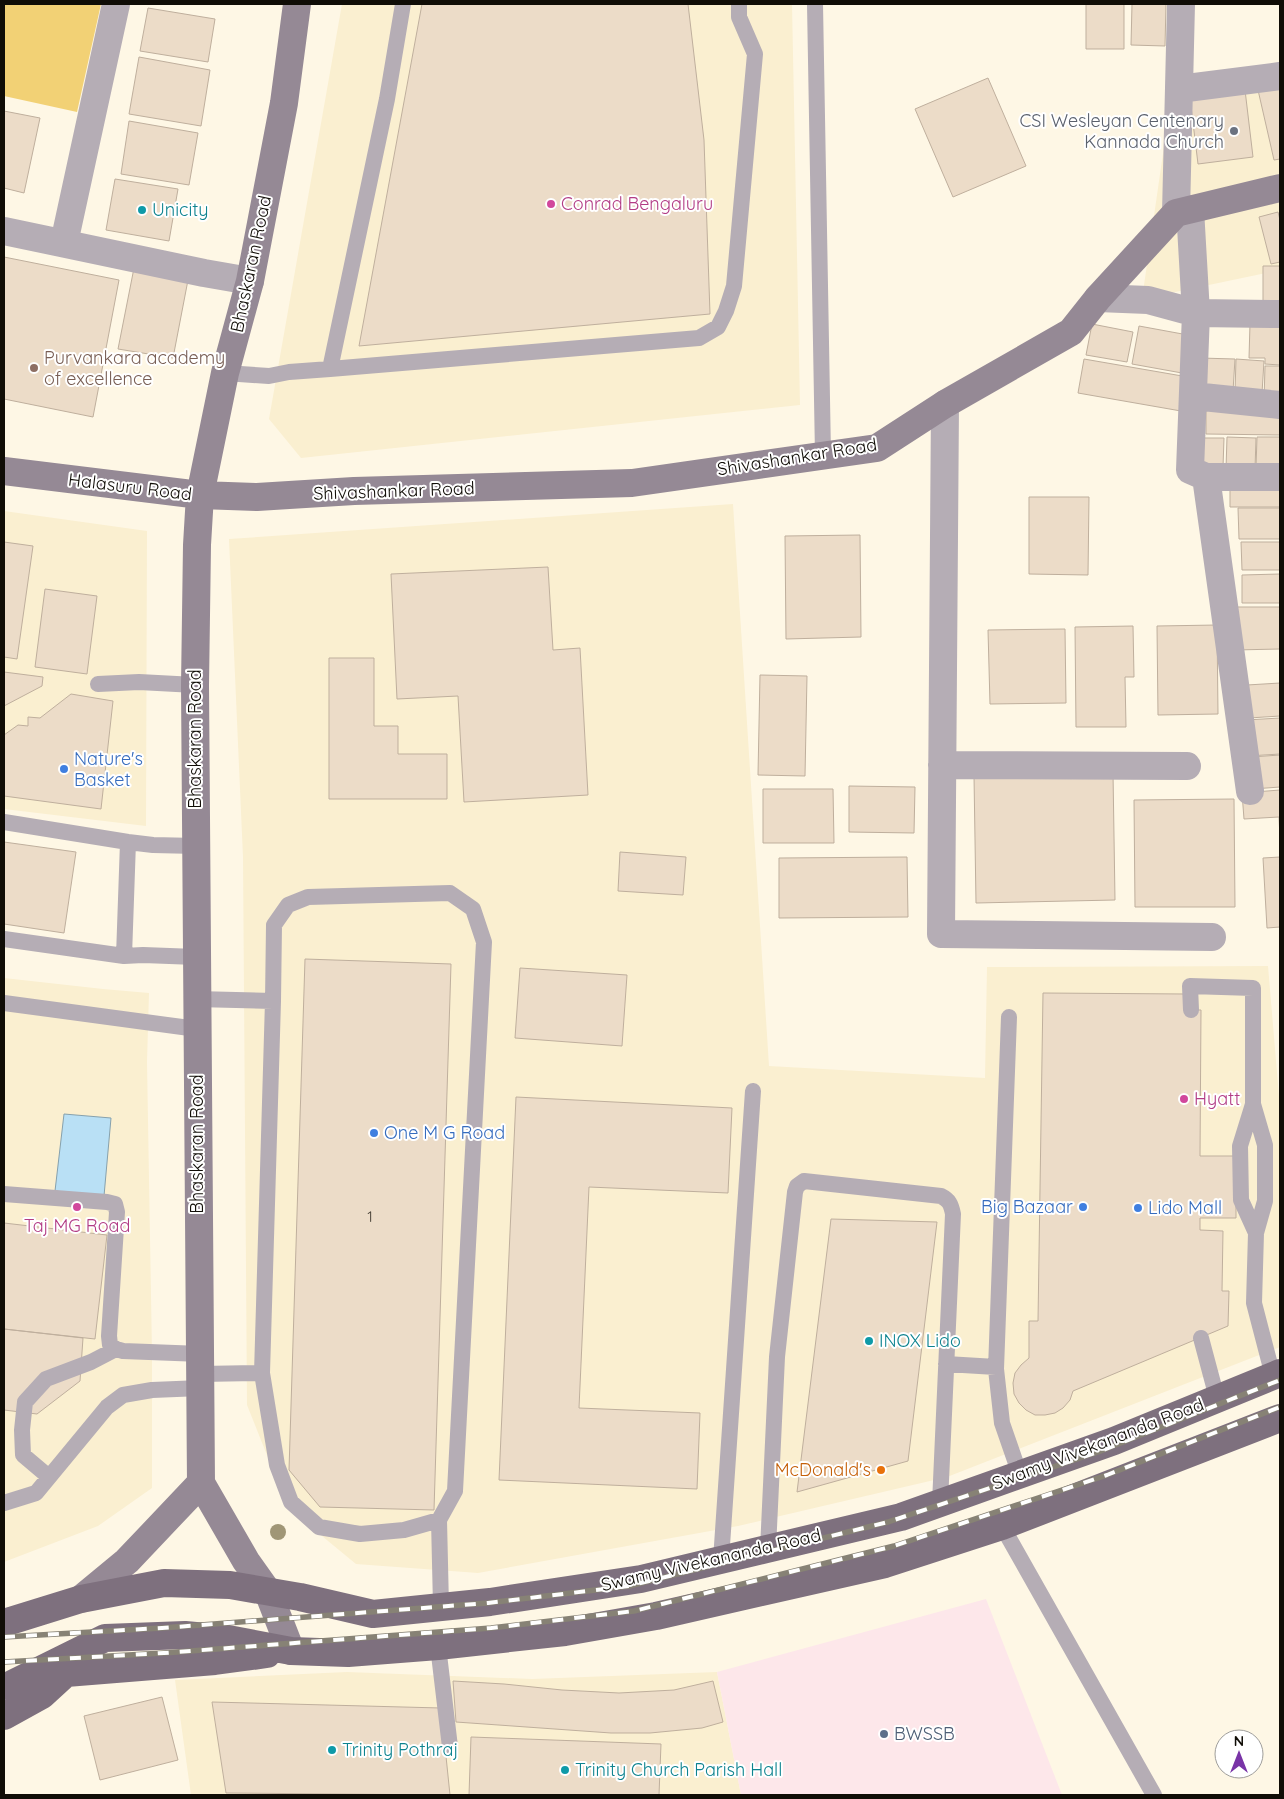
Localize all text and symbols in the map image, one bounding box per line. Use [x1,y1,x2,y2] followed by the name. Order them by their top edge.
[1020,109,1224,153] place label: CSI Wesleyan Centenary Kannada Church
[1228,125,1240,137] marker: CSI Wesleyan Centenary Kannada Church
[561,192,713,215] place label: Conrad Bengaluru
[225,193,276,334] street label: Bhaskaran Road
[152,198,209,221] place label: Unicity
[545,198,557,210] marker: Conrad Bengaluru
[136,204,148,216] marker: Unicity
[44,346,225,390] place label: Purvankara academy of excellence
[28,362,40,374] marker: Purvankara academy of excellence
[715,433,878,480] street label: Shivashankar Road
[67,468,193,505] street label: Halasuru Road
[313,476,475,505] street label: Shivashankar Road
[183,669,206,809] street label: Bhaskaran Road
[74,747,143,791] place label: Nature's Basket
[58,763,70,775] marker: Nature's Basket
[185,1074,208,1214] street label: Bhaskaran Road
[1194,1087,1240,1110] place label: Hyatt
[1178,1093,1190,1105] marker: Hyatt
[384,1121,505,1144] place label: One M G Road
[368,1127,380,1139] marker: One M G Road
[981,1195,1073,1218] place label: Big Bazaar
[1148,1196,1222,1219] place label: Lido Mall
[71,1201,83,1213] marker: Taj MG Road
[1077,1201,1089,1213] marker: Big Bazaar
[1132,1202,1144,1214] marker: Lido Mall
[367,1207,373,1226] house number: 1
[24,1214,130,1237] place label: Taj MG Road
[879,1329,961,1352] place label: INOX Lido
[863,1335,875,1347] marker: INOX Lido
[989,1392,1207,1495] street label: Swamy Vivekananda Road
[775,1458,871,1481] place label: McDonald's
[875,1464,887,1476] marker: McDonald's
[599,1523,823,1596] street label: Swamy Vivekananda Road
[894,1722,955,1745] place label: BWSSB
[878,1728,890,1740] marker: BWSSB
[1214,1729,1264,1779] north arrow
[1234,1732,1244,1750] text: N
[342,1738,458,1761] place label: Trinity Pothraj
[326,1744,338,1756] marker: Trinity Pothraj
[575,1758,782,1781] place label: Trinity Church Parish Hall
[559,1764,571,1776] marker: Trinity Church Parish Hall

